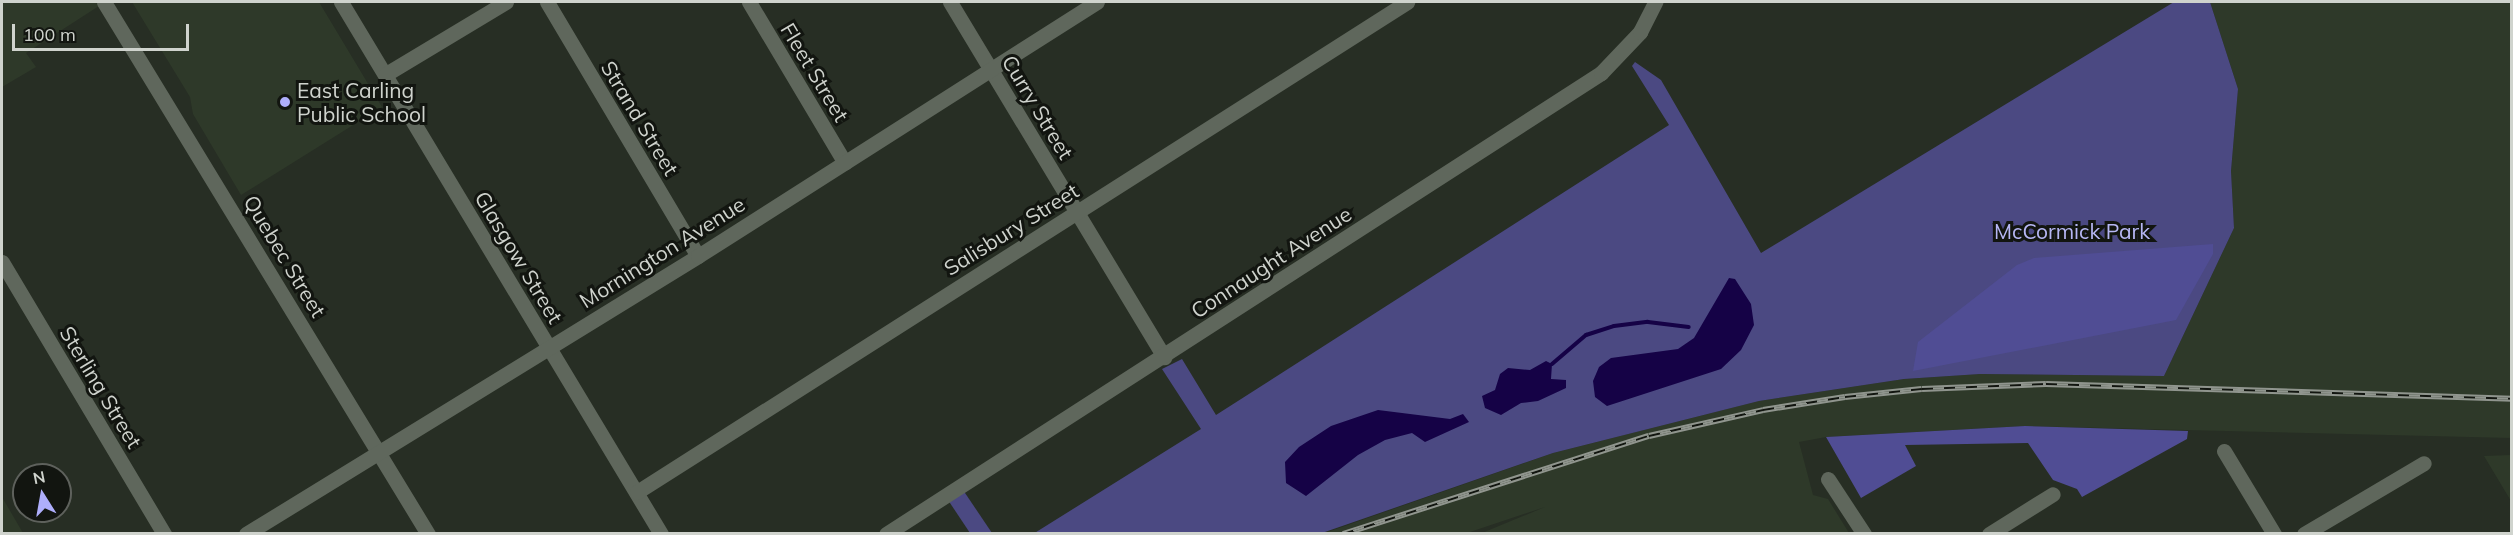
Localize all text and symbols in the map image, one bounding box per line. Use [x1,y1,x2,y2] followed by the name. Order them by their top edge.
[15,12,192,50] scale bar
[776,18,854,126] street label: Fleet Street
[23,23,76,46] text: 100 m
[997,50,1079,164] street label: Curry Street
[596,56,684,180] street label: Strand Street
[297,77,426,127] place label: East Carling Public School
[278,95,292,109] marker: East Carling Public School
[939,178,1083,280] street label: Salisbury Street
[470,186,568,328] street label: Glasgow Street
[239,190,331,322] street label: Quebec Street
[575,191,749,313] street label: Mornington Avenue
[1186,201,1356,323] street label: Connaught Avenue
[1994,218,2150,244] park label: McCormick Park
[55,321,147,453] street label: Sterling Street
[12,463,72,523] north arrow
[31,466,47,488] text: N

